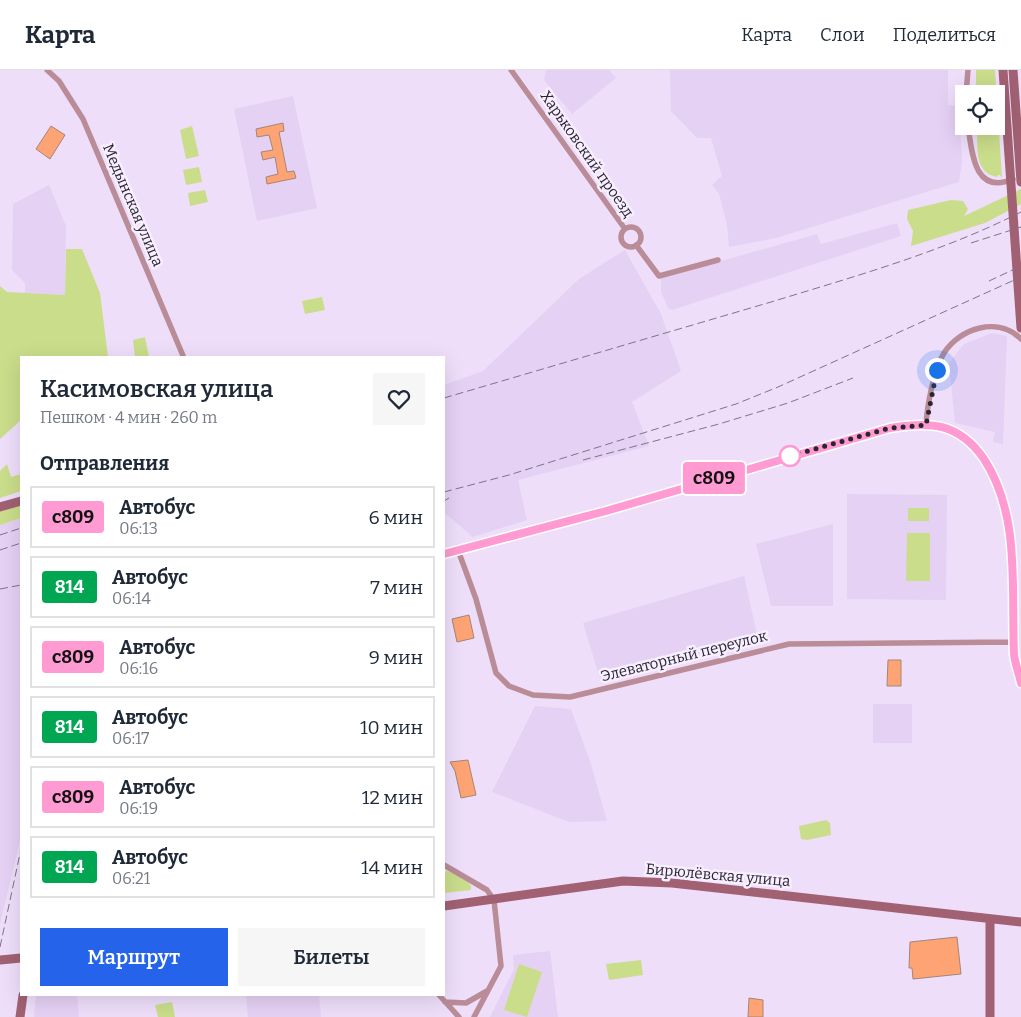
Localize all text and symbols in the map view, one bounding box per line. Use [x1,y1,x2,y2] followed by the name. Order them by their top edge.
[25,21,95,49] text: Карта
[741,24,792,46] text: Карта
[820,24,865,46] text: Слои
[893,24,996,46] text: Поделиться
[955,85,1005,135] map controls
[955,85,1005,135] button: locate
[537,87,637,221] street label: Харьковский проезд
[99,141,167,269] street label: Медынская улица
[925,358,950,383] your location
[373,373,425,425] button: heart
[40,375,273,403] text: Касимовская улица
[40,408,217,427] text: Пешком · 4 мин · 260 m
[779,445,801,467] unlabelled marker
[40,452,169,475] text: Отправления
[679,462,749,494] line badge: с809
[693,467,735,489] text: с809
[119,496,195,519] text: Автобус
[52,506,94,528] text: с809
[369,506,423,529] text: 6 мин
[119,519,158,538] text: 06:13
[112,566,188,589] text: Автобус
[55,576,84,598] text: 814
[370,576,423,599] text: 7 мин
[112,589,151,608] text: 06:14
[599,627,769,685] street label: Элеваторный переулок
[119,636,195,659] text: Автобус
[52,646,94,668] text: с809
[369,646,423,669] text: 9 мин
[119,659,158,678] text: 06:16
[112,706,188,729] text: Автобус
[55,716,84,738] text: 814
[360,716,423,739] text: 10 мин
[112,729,149,748] text: 06:17
[119,776,195,799] text: Автобус
[52,786,94,808] text: с809
[362,786,423,809] text: 12 мин
[119,799,158,818] text: 06:19
[112,846,188,869] text: Автобус
[55,856,84,878] text: 814
[361,856,423,879] text: 14 мин
[645,860,791,890] street label: Бирюлёвская улица
[112,869,150,888] text: 06:21
[40,928,228,986] button: Маршрут
[238,928,425,986] button: Билеты

